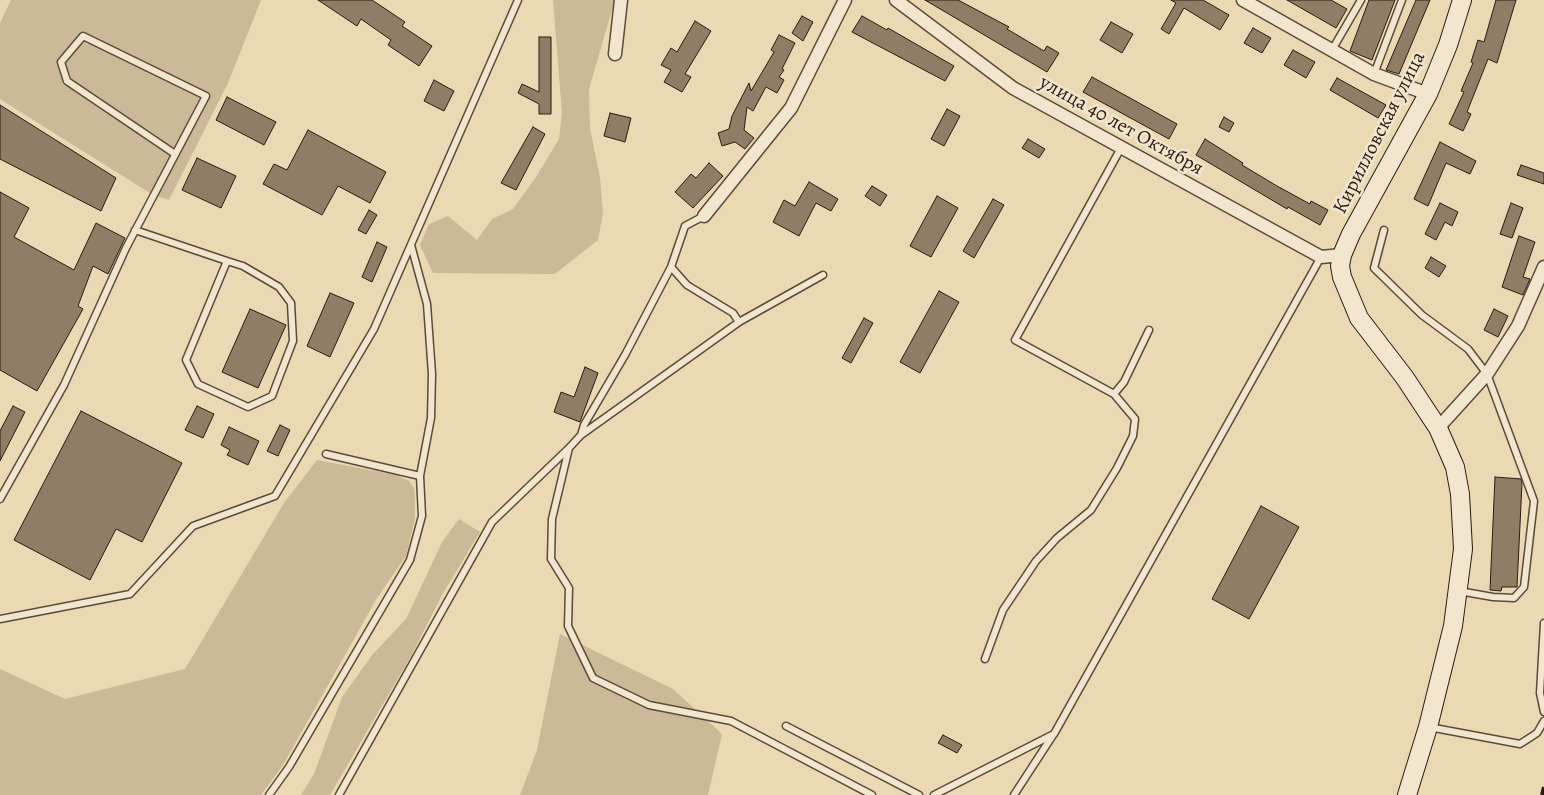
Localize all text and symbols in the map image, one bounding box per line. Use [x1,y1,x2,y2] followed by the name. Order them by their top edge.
[1329,48,1431,218] street label: Кирилловская улица
[1035,71,1207,181] street label: улица 40 лет Октября

